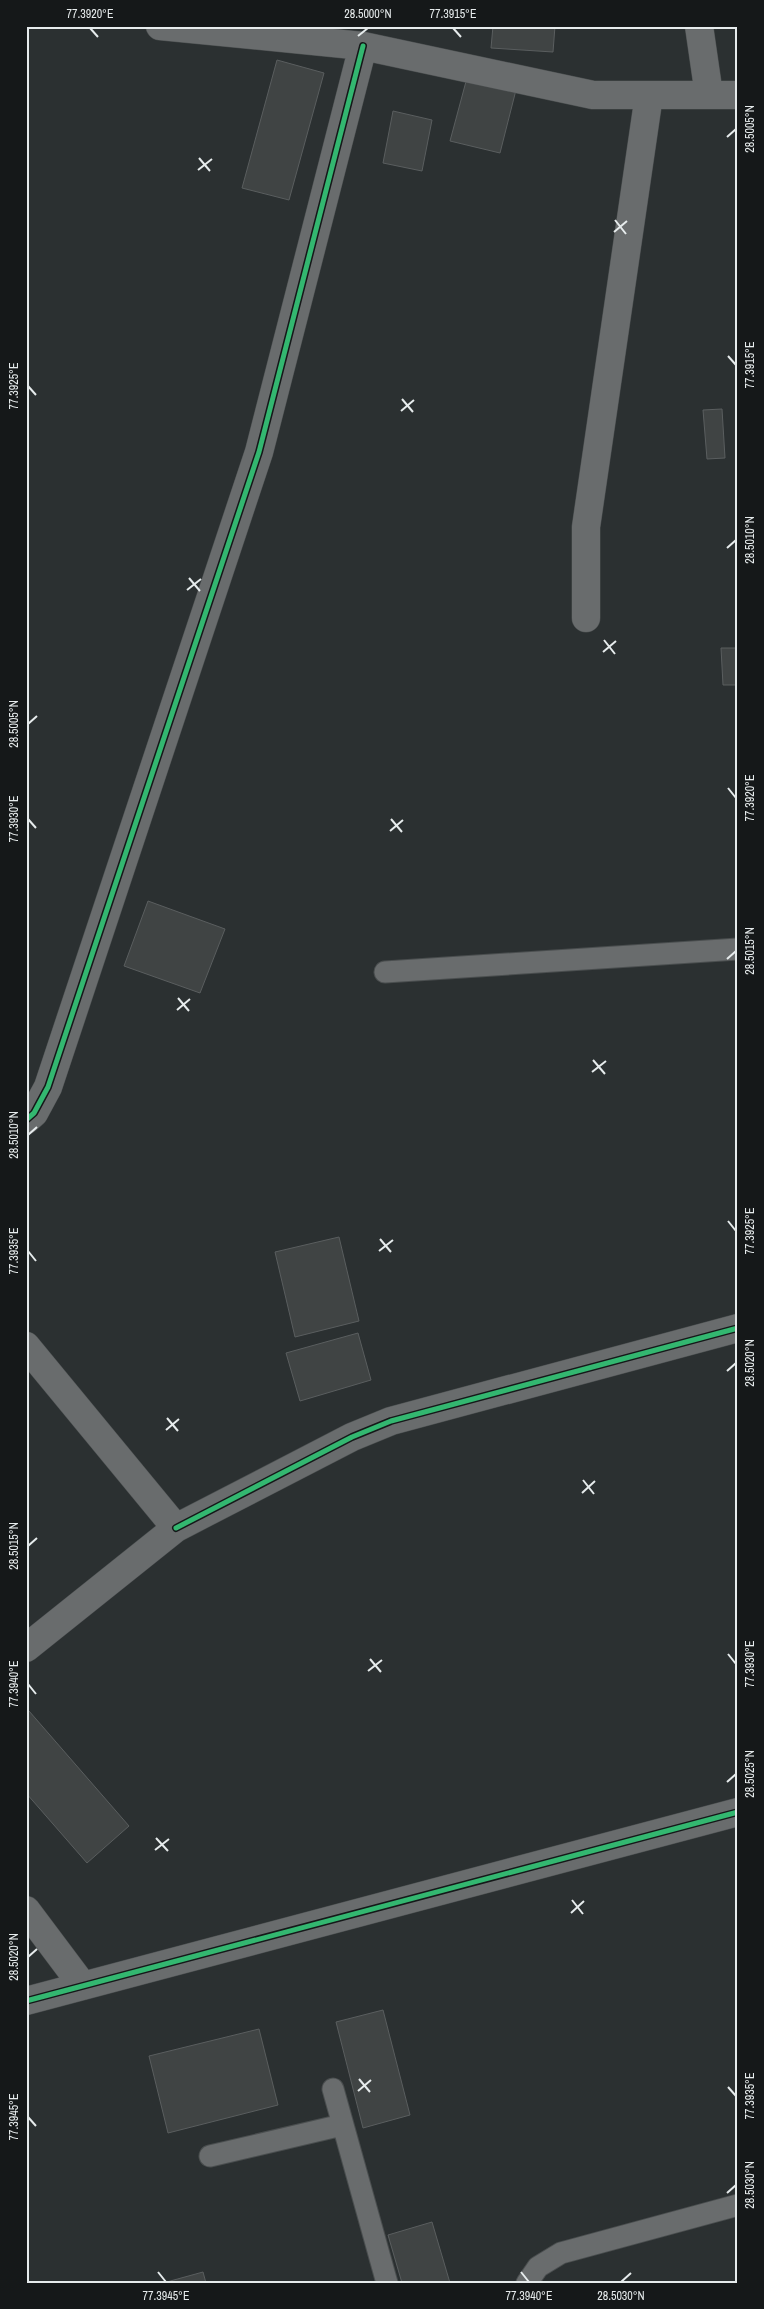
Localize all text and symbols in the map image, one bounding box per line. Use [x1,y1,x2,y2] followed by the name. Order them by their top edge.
[67,6,113,22] text: 77.3920°E
[344,6,392,22] text: 28.5000°N
[430,6,476,22] text: 77.3915°E
[742,105,758,153] text: 28.5005°N
[742,342,758,388] text: 77.3915°E
[6,363,22,409] text: 77.3925°E
[742,516,758,564] text: 28.5010°N
[6,700,22,748] text: 28.5005°N
[742,775,758,821] text: 77.3920°E
[6,796,22,842] text: 77.3930°E
[742,927,758,975] text: 28.5015°N
[6,1111,22,1159] text: 28.5010°N
[742,1208,758,1254] text: 77.3925°E
[6,1228,22,1274] text: 77.3935°E
[742,1339,758,1387] text: 28.5020°N
[6,1522,22,1570] text: 28.5015°N
[742,1641,758,1687] text: 77.3930°E
[6,1661,22,1707] text: 77.3940°E
[742,1750,758,1798] text: 28.5025°N
[6,1933,22,1981] text: 28.5020°N
[742,2073,758,2119] text: 77.3935°E
[6,2094,22,2140] text: 77.3945°E
[742,2161,758,2209] text: 28.5030°N
[143,2288,189,2304] text: 77.3945°E
[506,2288,552,2304] text: 77.3940°E
[597,2288,645,2304] text: 28.5030°N

